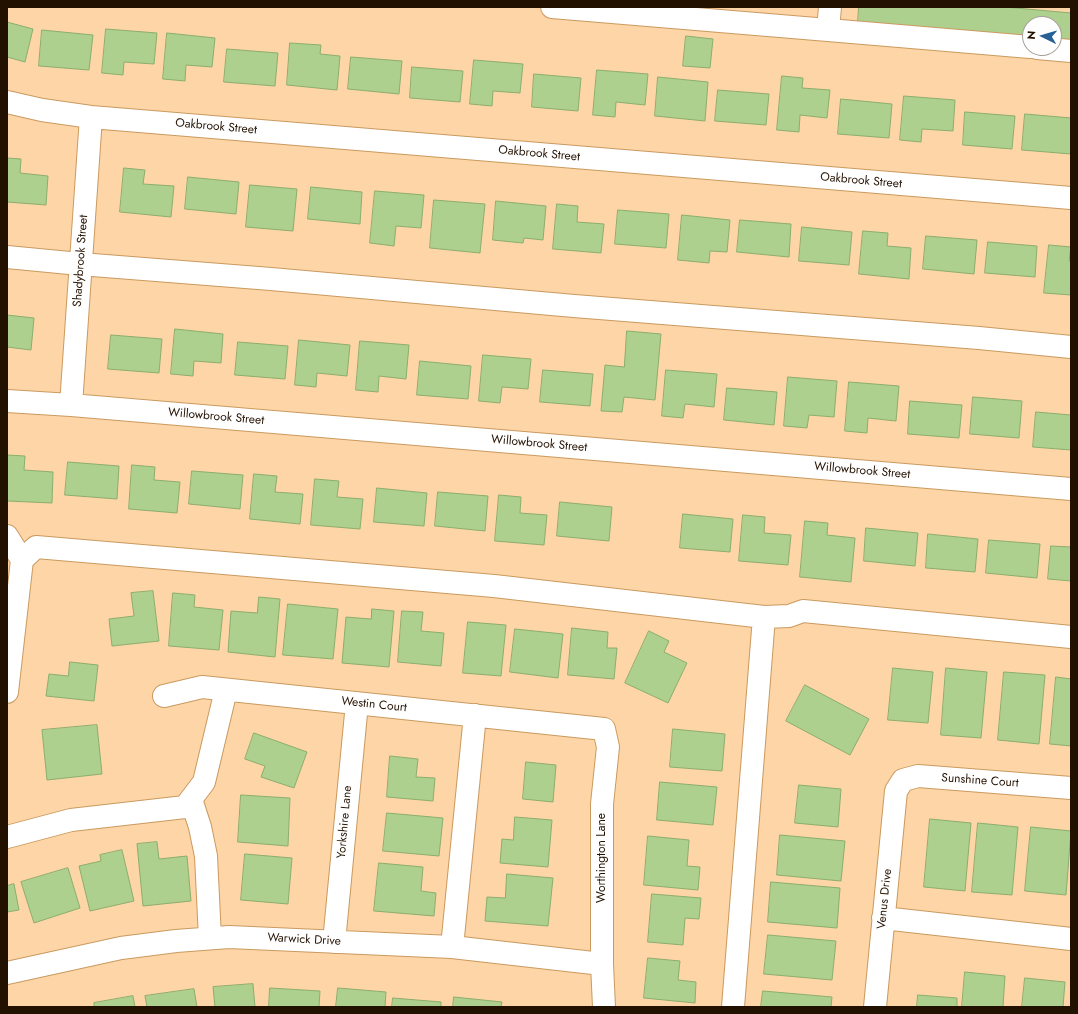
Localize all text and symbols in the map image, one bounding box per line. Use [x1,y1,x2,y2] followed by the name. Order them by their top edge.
[1022,16,1062,56] north arrow
[1023,30,1039,40] text: N
[175,116,257,138] street label: Oakbrook Street
[498,143,580,165] street label: Oakbrook Street
[820,170,902,192] street label: Oakbrook Street
[71,215,91,307] street label: Shadybrook Street
[167,406,265,428] street label: Willowbrook Street
[490,433,588,455] street label: Willowbrook Street
[813,460,911,482] street label: Willowbrook Street
[340,694,408,716] street label: Westin Court
[941,771,1019,791] street label: Sunshine Court
[335,785,355,859] street label: Yorkshire Lane
[595,813,609,903] street label: Worthington Lane
[875,868,895,930] street label: Venus Drive
[267,931,341,949] street label: Warwick Drive

